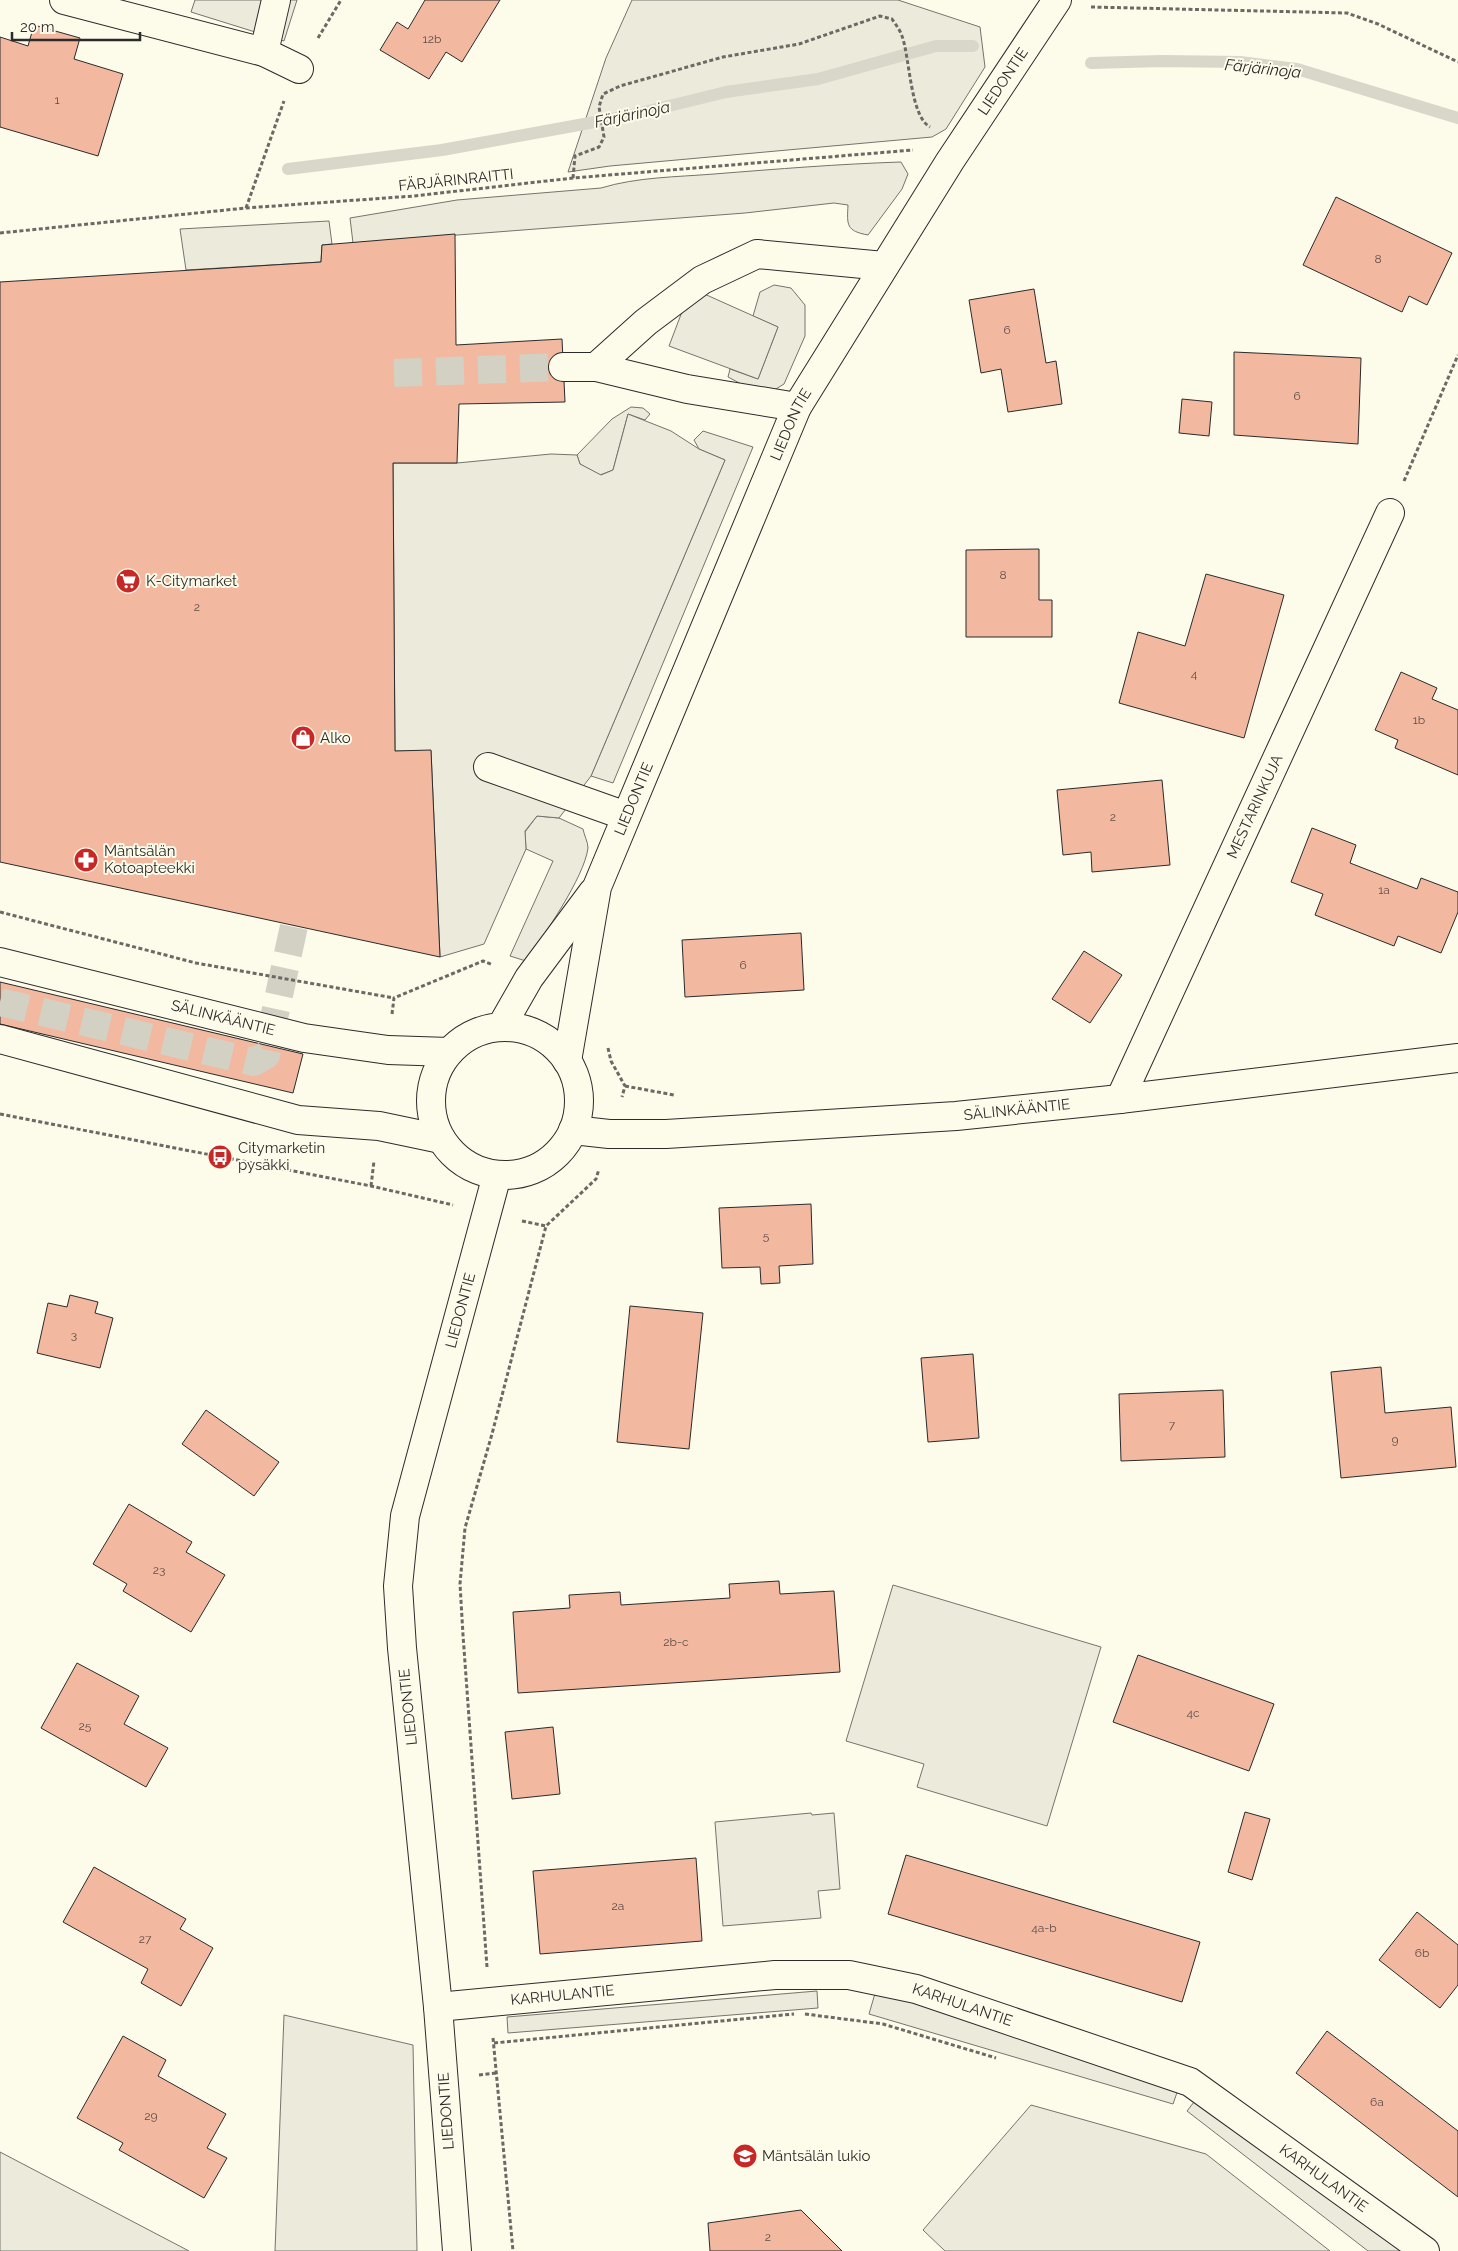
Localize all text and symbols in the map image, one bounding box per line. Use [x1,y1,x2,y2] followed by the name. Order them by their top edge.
[12,10,140,42] scale bar
[20,18,55,36] text: 20 m
[423,32,441,46] house number: 12b
[974,44,1032,118] street label: LIEDONTIE
[1224,55,1303,82] water label: Färjärinoja
[54,93,60,107] house number: 1
[593,97,672,132] water label: Färjärinoja
[397,164,514,195] street label: FÄRJÄRINRAITTI
[1374,252,1382,266] house number: 8
[1003,323,1011,337] house number: 6
[767,385,815,463] street label: LIEDONTIE
[1293,389,1301,403] house number: 6
[115,568,141,594] supermarket icon: K-Citymarket
[999,568,1007,582] house number: 8
[146,572,237,590] place label: K-Citymarket
[194,600,200,614] house number: 2
[1191,667,1198,681] house number: 4
[1413,713,1425,727] house number: 1b
[290,725,316,751] shop icon: Alko
[320,729,351,747] place label: Alko
[1223,752,1286,861] street label: MESTARINKUJA
[611,760,657,838] street label: LIEDONTIE
[1110,810,1116,824] house number: 2
[104,842,195,877] place label: Mäntsälän Kotoapteekki
[73,847,99,873] pharmacy icon: Mäntsälän Kotoapteekki
[1378,883,1390,897] house number: 1a
[739,958,747,972] house number: 6
[169,996,277,1039] street label: SÄLINKÄÄNTIE
[963,1095,1071,1124] street label: SÄLINKÄÄNTIE
[238,1139,325,1174] place label: Citymarketin pysäkki
[207,1144,233,1170] bus stop icon: Citymarketin pysäkki
[763,1229,770,1243] house number: 5
[442,1271,479,1350] street label: LIEDONTIE
[71,1328,77,1342] house number: 3
[1169,1418,1176,1432] house number: 7
[1391,1433,1399,1447] house number: 9
[153,1563,165,1577] house number: 23
[663,1635,689,1649] house number: 2b-c
[395,1668,421,1746] street label: LIEDONTIE
[1186,1706,1200,1720] house number: 4c
[79,1719,92,1733] house number: 25
[612,1899,624,1913] house number: 2a
[1031,1921,1057,1935] house number: 4a-b
[139,1932,152,1946] house number: 27
[1415,1946,1429,1960] house number: 6b
[910,1979,1015,2030] street label: KARHULANTIE
[510,1981,615,2009] street label: KARHULANTIE
[434,2072,458,2150] street label: LIEDONTIE
[1370,2095,1384,2109] house number: 6a
[144,2109,158,2123] house number: 29
[1276,2140,1371,2216] street label: KARHULANTIE
[732,2143,758,2169] school or university icon: Mäntsälän lukio
[762,2147,870,2165] place label: Mäntsälän lukio
[765,2230,771,2244] house number: 2

